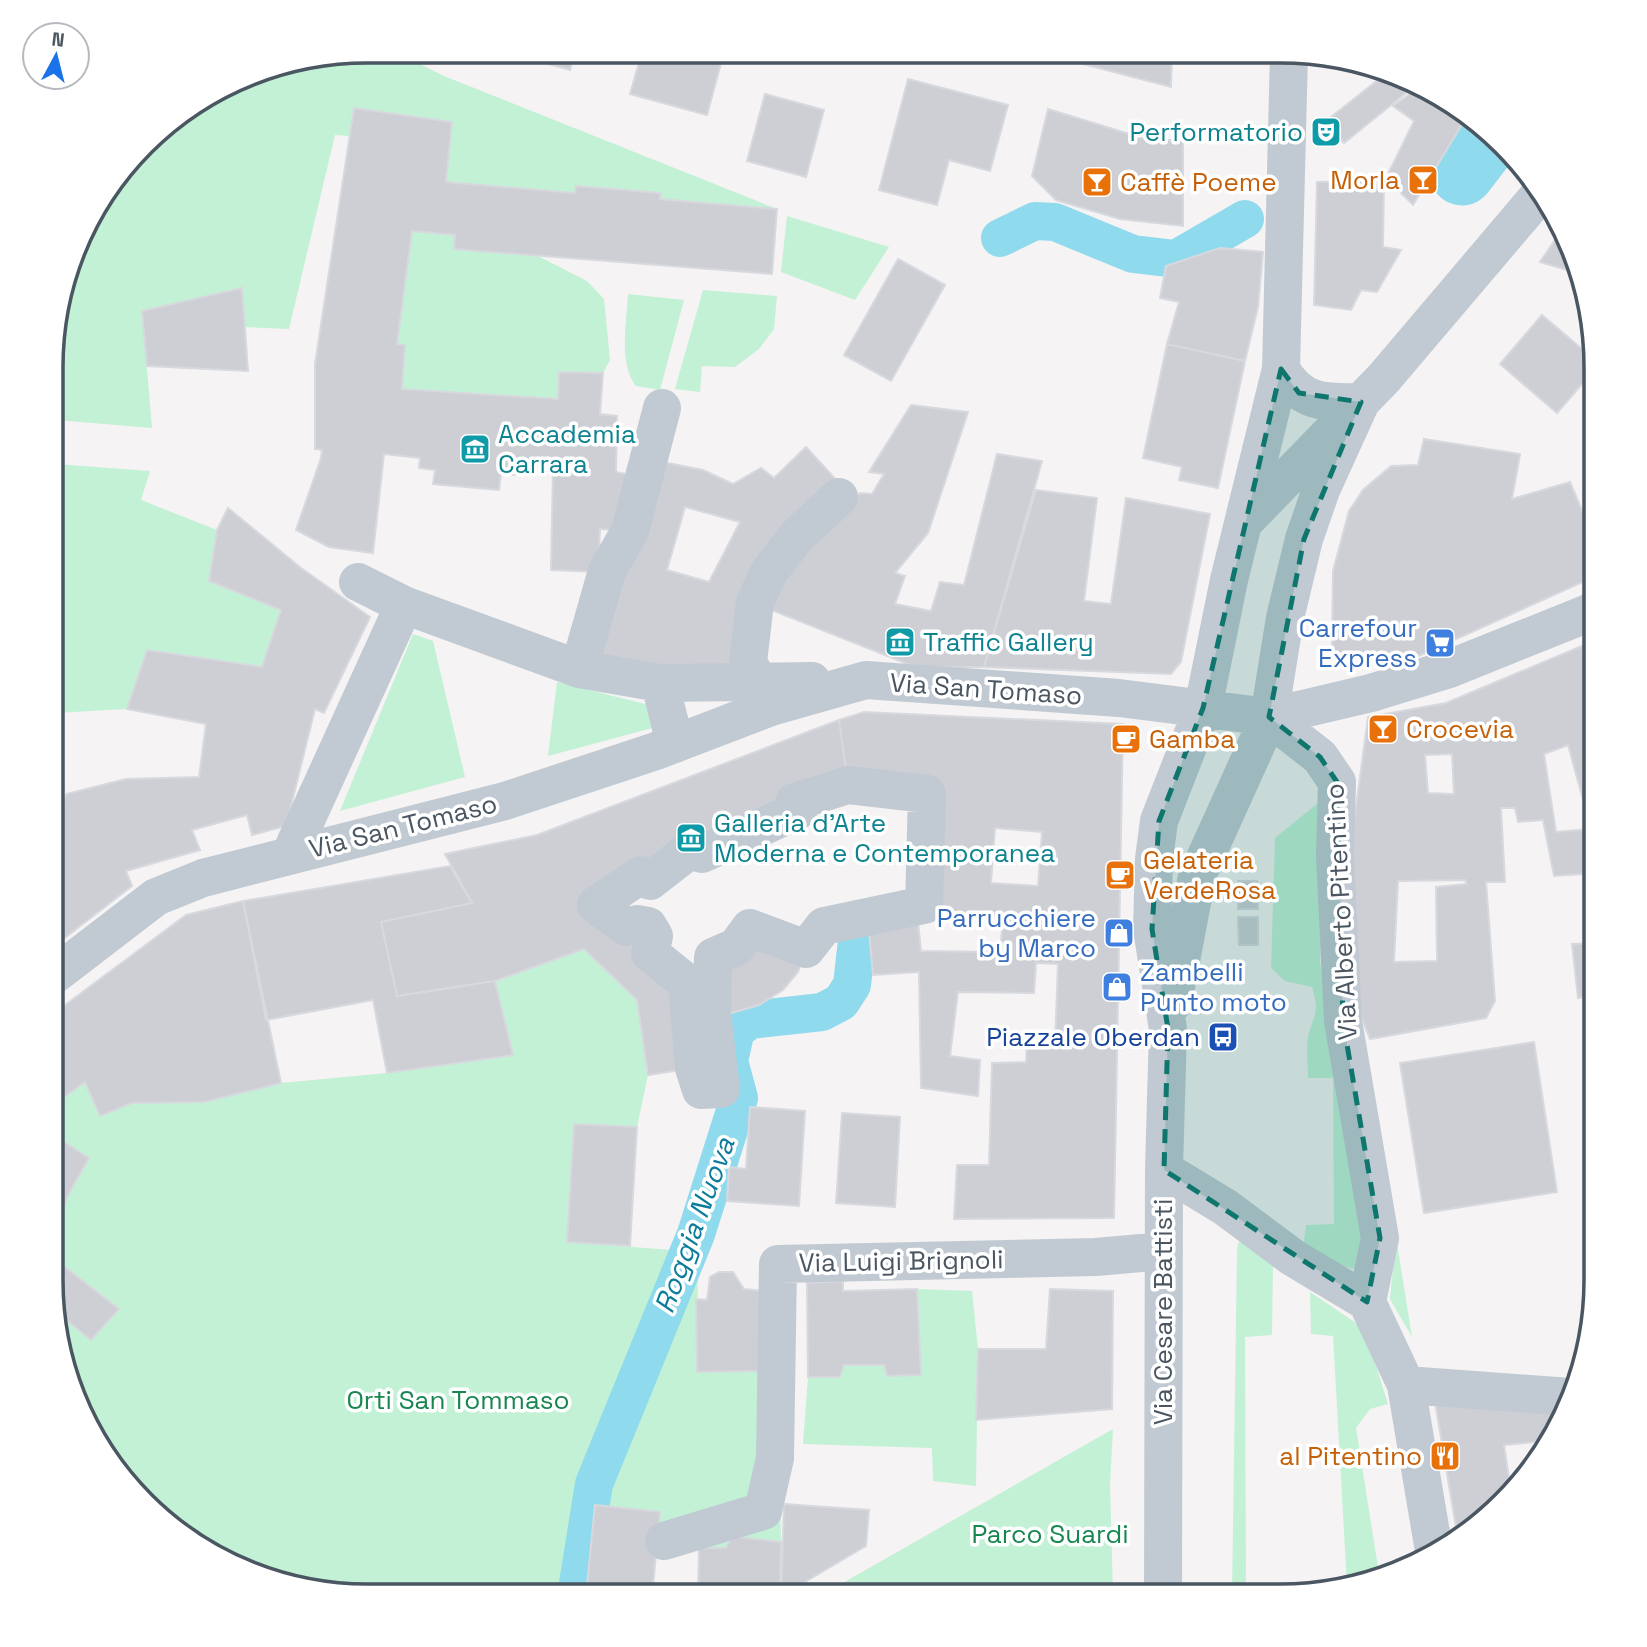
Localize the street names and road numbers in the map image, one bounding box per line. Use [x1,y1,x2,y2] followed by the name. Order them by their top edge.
[889,665,1083,713] street label: Via San Tomaso
[1317,783,1365,1041] street label: Via Alberto Pitentino
[305,786,501,866] street label: Via San Tomaso
[1146,1199,1180,1425] street label: Via Cesare Battisti
[798,1242,1004,1280] street label: Via Luigi Brignoli

